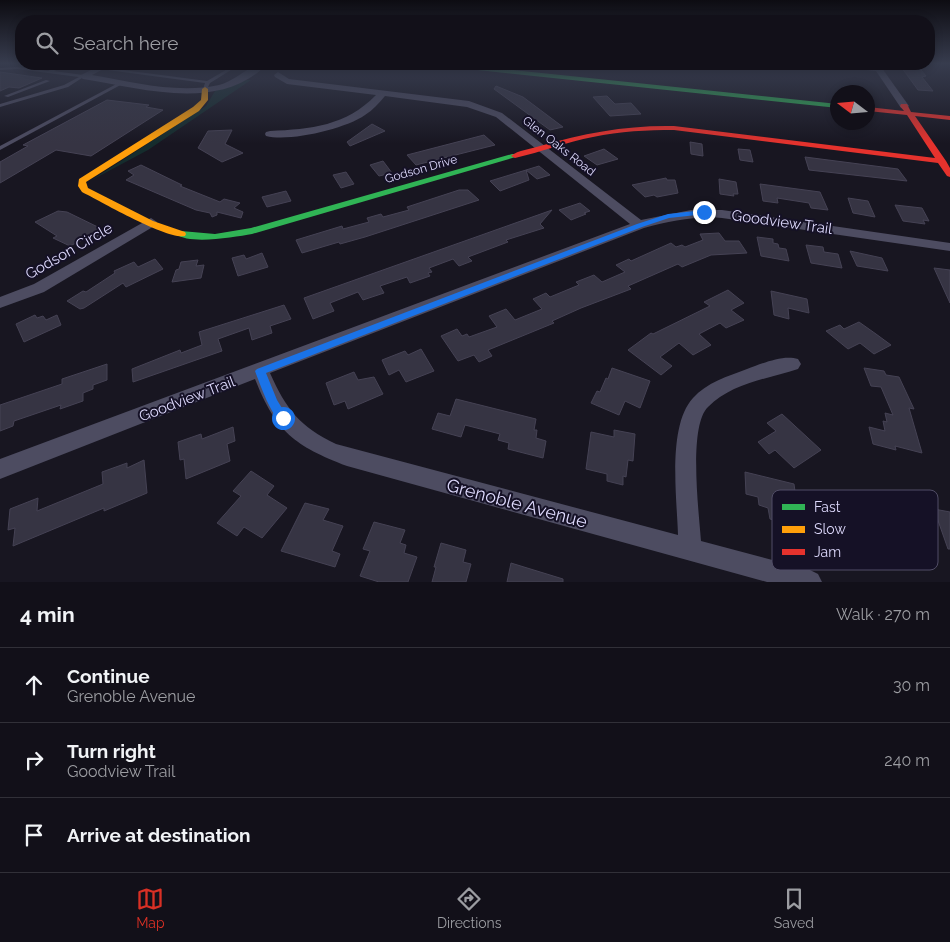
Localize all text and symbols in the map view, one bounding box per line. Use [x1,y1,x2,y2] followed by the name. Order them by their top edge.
[15,15,935,70] search box
[33,29,61,57] icon: search
[73,32,179,54] text: Search here
[830,85,875,130] north arrow
[520,113,598,179] street label: Glen Oaks Road
[383,152,459,186] street label: Godson Drive
[693,201,716,224] route end
[730,206,834,238] street label: Goodview Trail
[22,219,116,283] street label: Godson Circle
[136,372,238,426] street label: Goodview Trail
[272,407,295,430] route start
[445,474,590,532] street label: Grenoble Avenue
[772,490,938,570] legend
[814,499,841,515] text: Fast
[814,521,846,537] text: Slow
[814,544,841,560] text: Jam
[20,602,75,627] text: 4 min
[836,605,930,624] text: Walk · 270 m
[67,665,150,687] text: Continue
[20,671,48,699] icon: ahead
[893,676,930,695] text: 30 m
[67,687,195,706] text: Grenoble Avenue
[67,740,156,762] text: Turn right
[20,746,48,774] icon: right
[884,751,930,770] text: 240 m
[67,762,175,781] text: Goodview Trail
[20,821,48,849] icon: arrive
[67,824,251,846] text: Arrive at destination
[136,885,165,931] tab: Map
[437,885,502,931] tab: Directions
[774,885,814,931] tab: Saved

